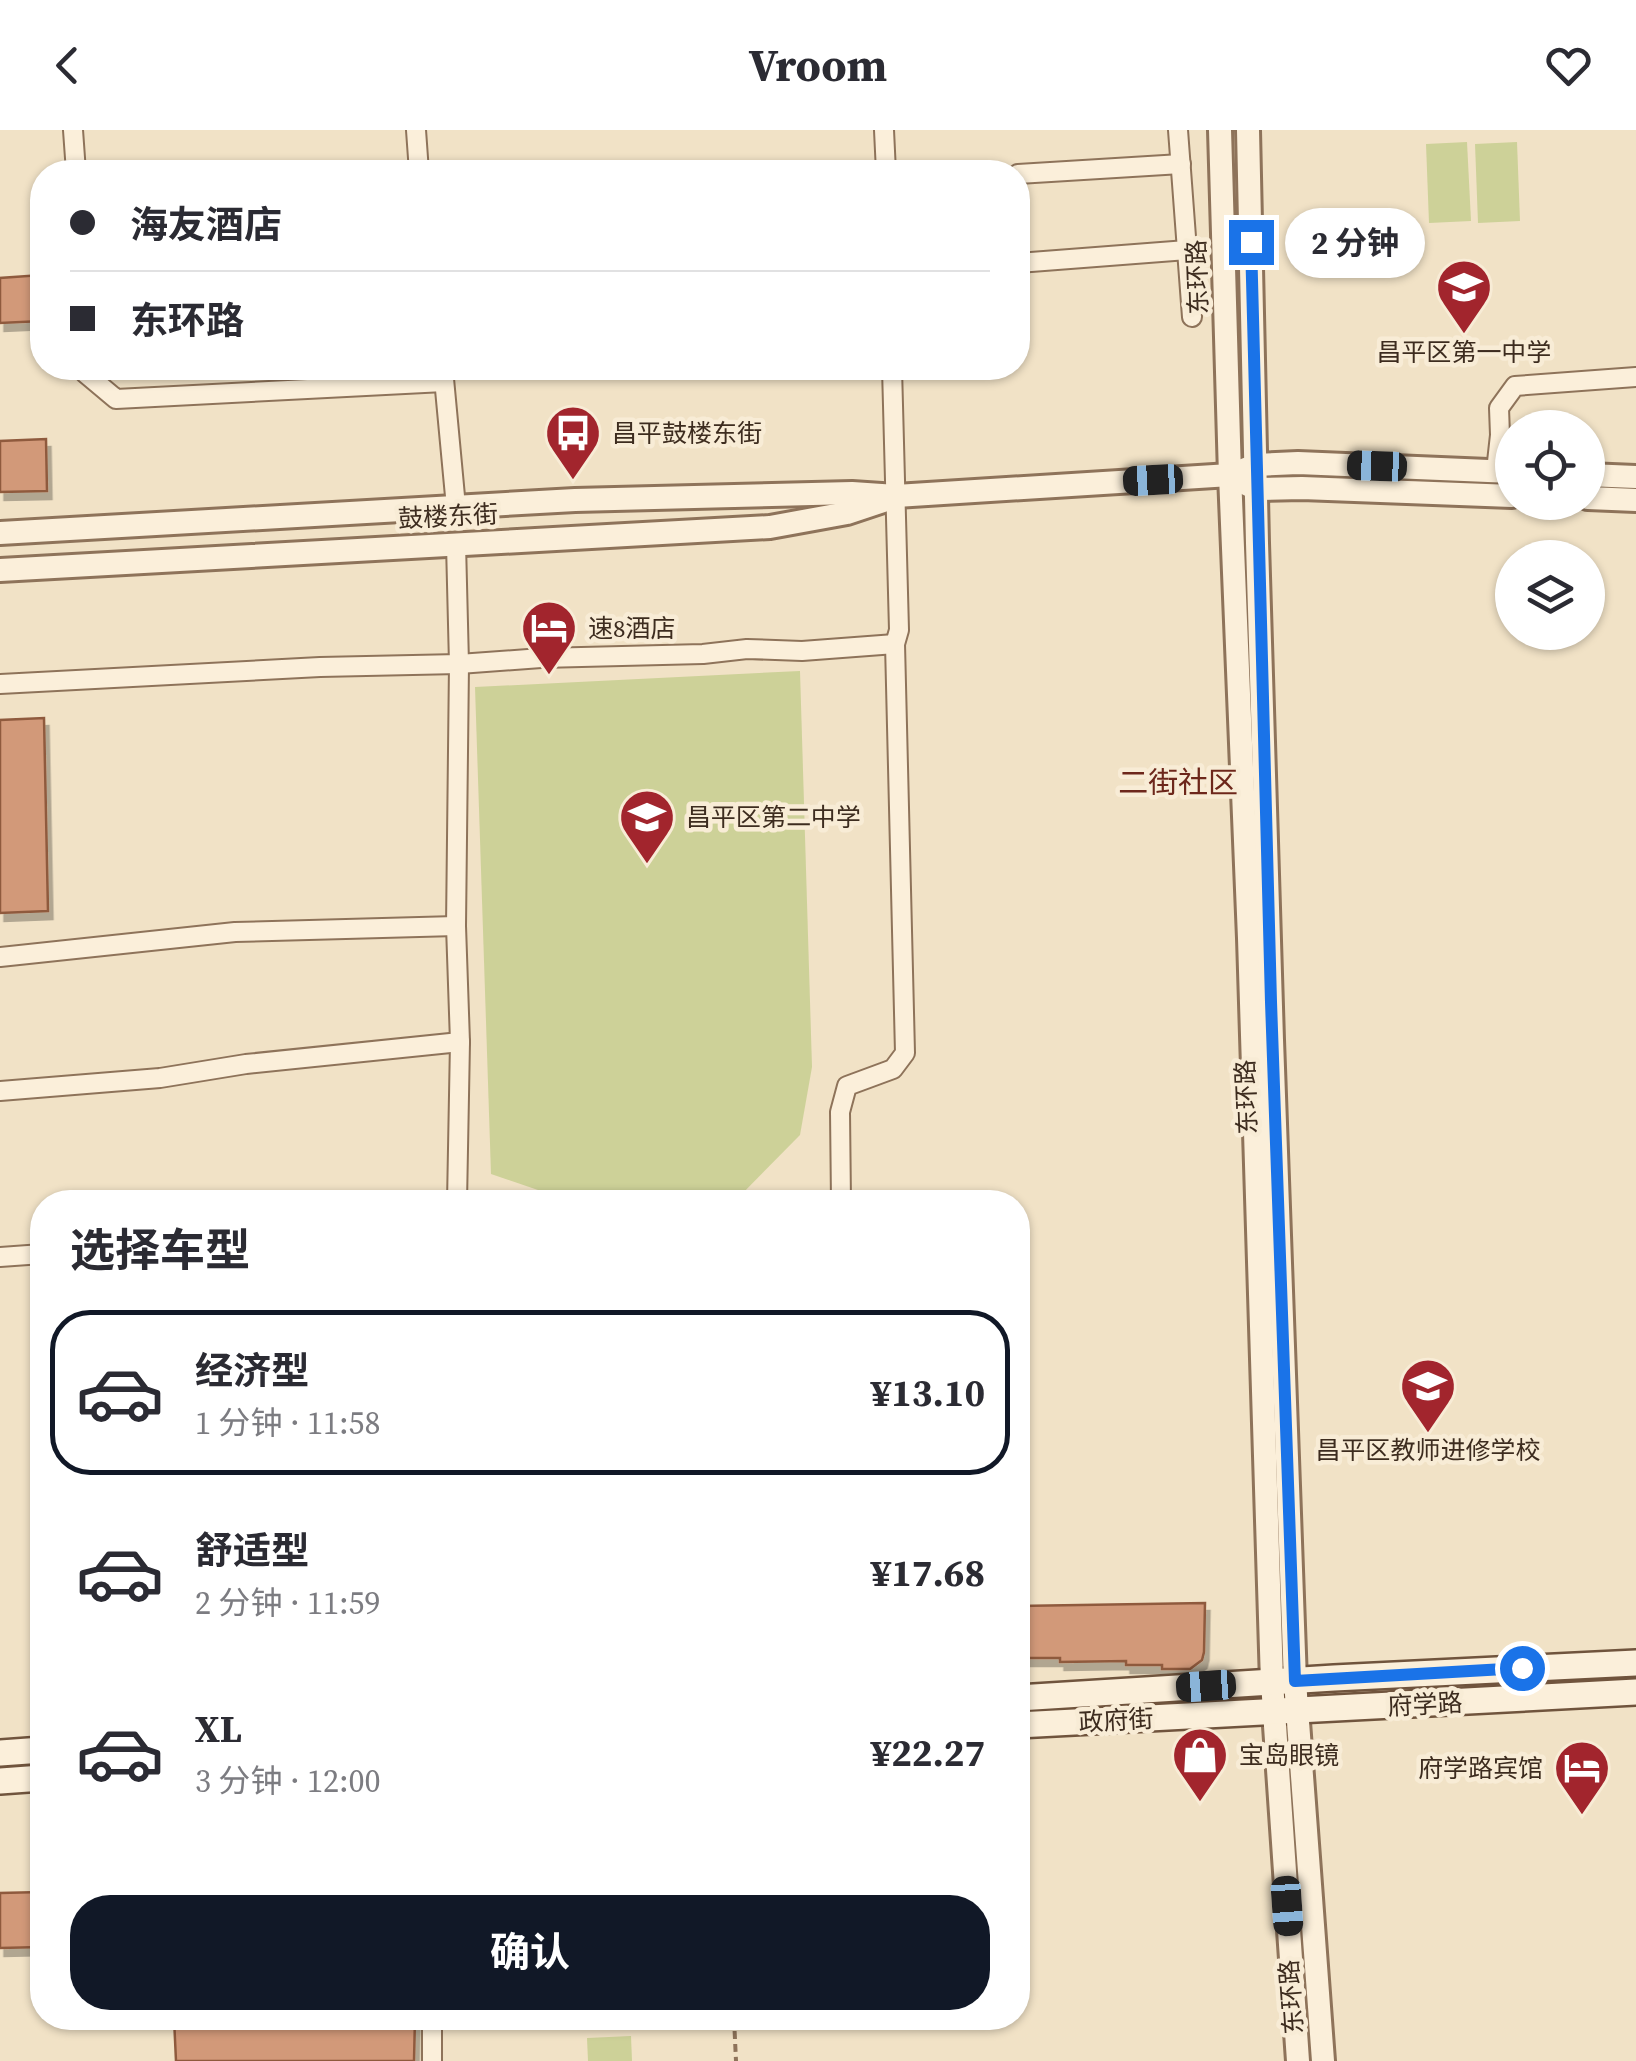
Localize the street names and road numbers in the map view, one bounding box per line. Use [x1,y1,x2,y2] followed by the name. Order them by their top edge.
[1179,239,1215,315] street label: 东环路
[397,496,499,536] street label: 鼓楼东街
[1228,1059,1264,1135] street label: 东环路
[1387,1685,1463,1723] street label: 府学路
[1078,1701,1154,1739] street label: 政府街
[1271,1958,1311,2036] street label: 东环路

